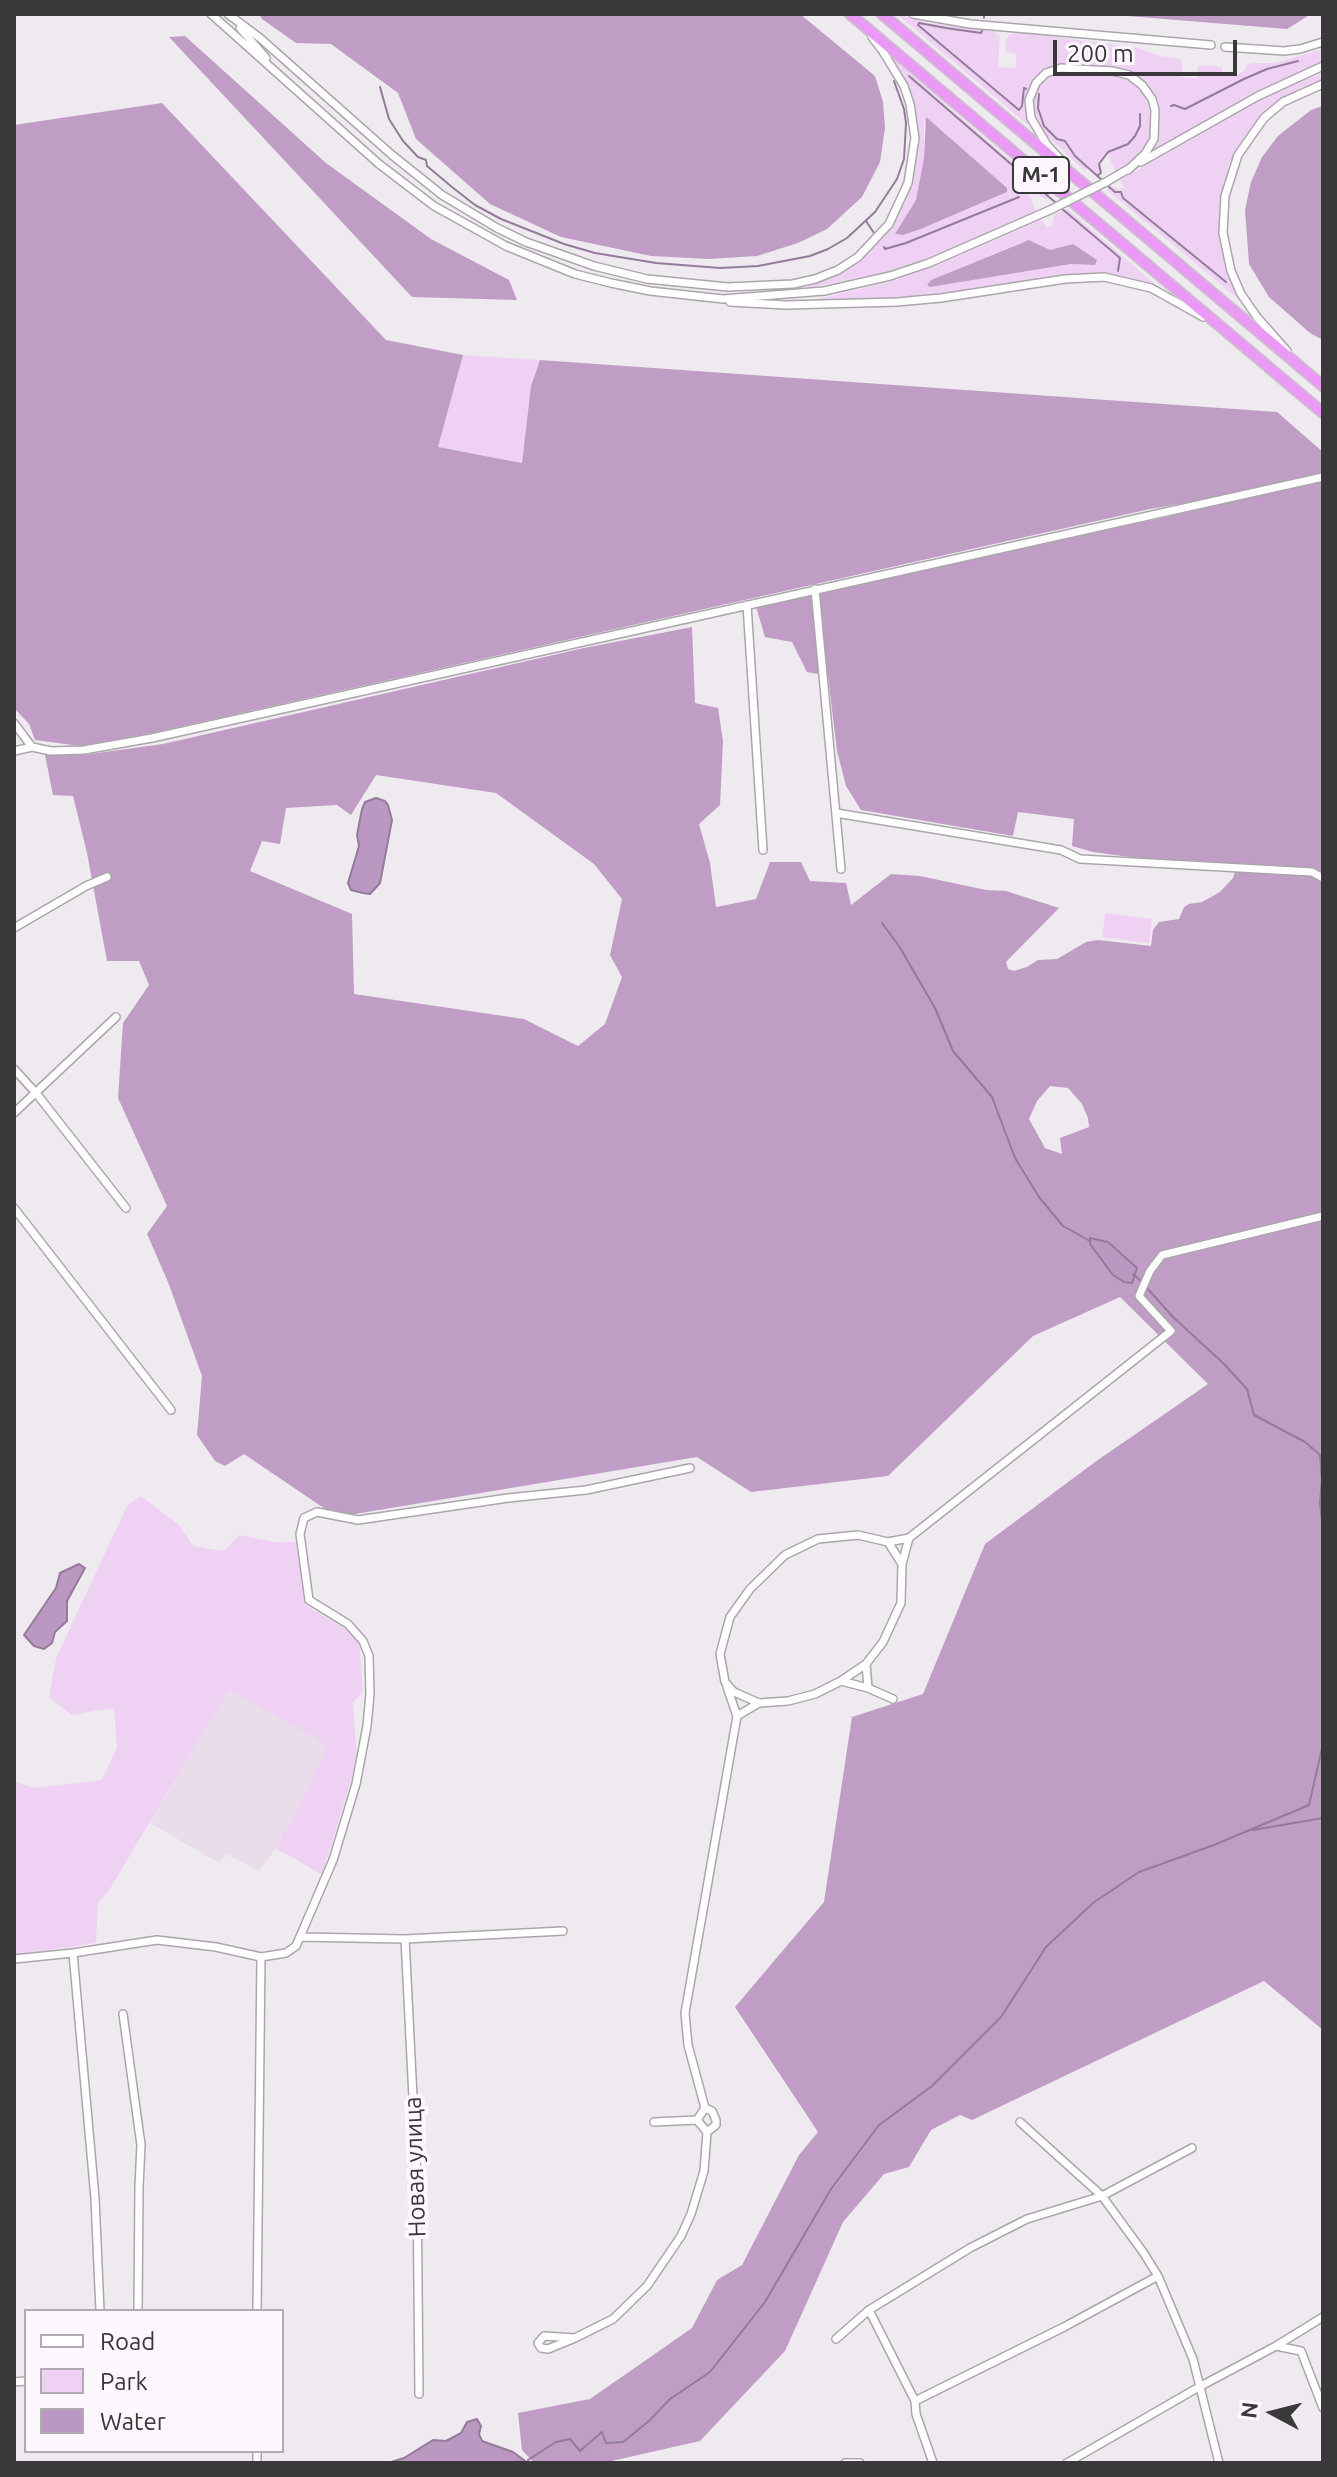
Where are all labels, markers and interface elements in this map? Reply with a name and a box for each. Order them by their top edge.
scale bar [1057,24,1241,74]
text: 200 m [1067,40,1134,67]
road number: М-1 [1013,157,1069,193]
street label: Новая улица [398,2096,432,2238]
legend [24,2309,284,2453]
text: Road [100,2328,155,2355]
text: Park [100,2368,148,2395]
north arrow [1233,2373,1313,2453]
text: N [1235,2400,1262,2420]
text: Water [100,2408,166,2435]

